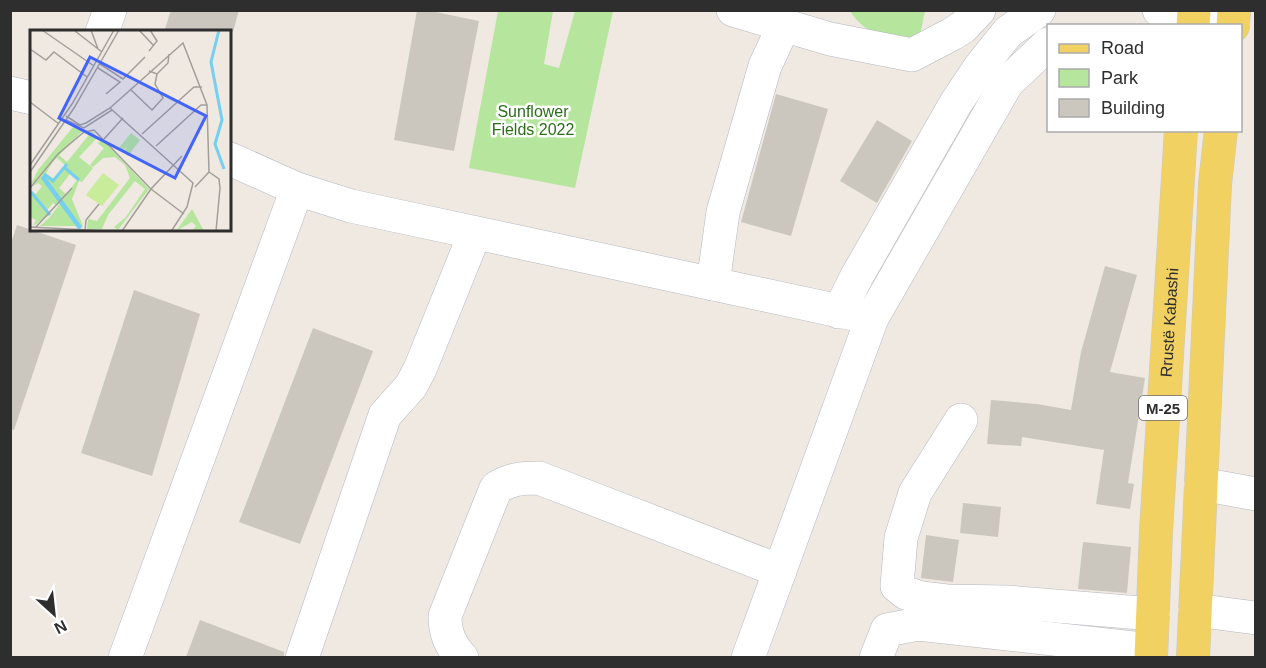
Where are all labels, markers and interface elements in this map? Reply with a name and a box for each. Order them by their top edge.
legend [1047,24,1242,132]
inset map [30,30,231,231]
text: Road [1101,38,1144,58]
text: Park [1101,68,1139,88]
text: Building [1101,98,1165,118]
park label: Sunflower Fields 2022 [492,103,574,138]
street label: Rrustë Kabashi [1157,267,1181,378]
road number: M-25 [1139,396,1187,420]
north arrow [24,584,84,644]
text: N [52,617,70,637]

